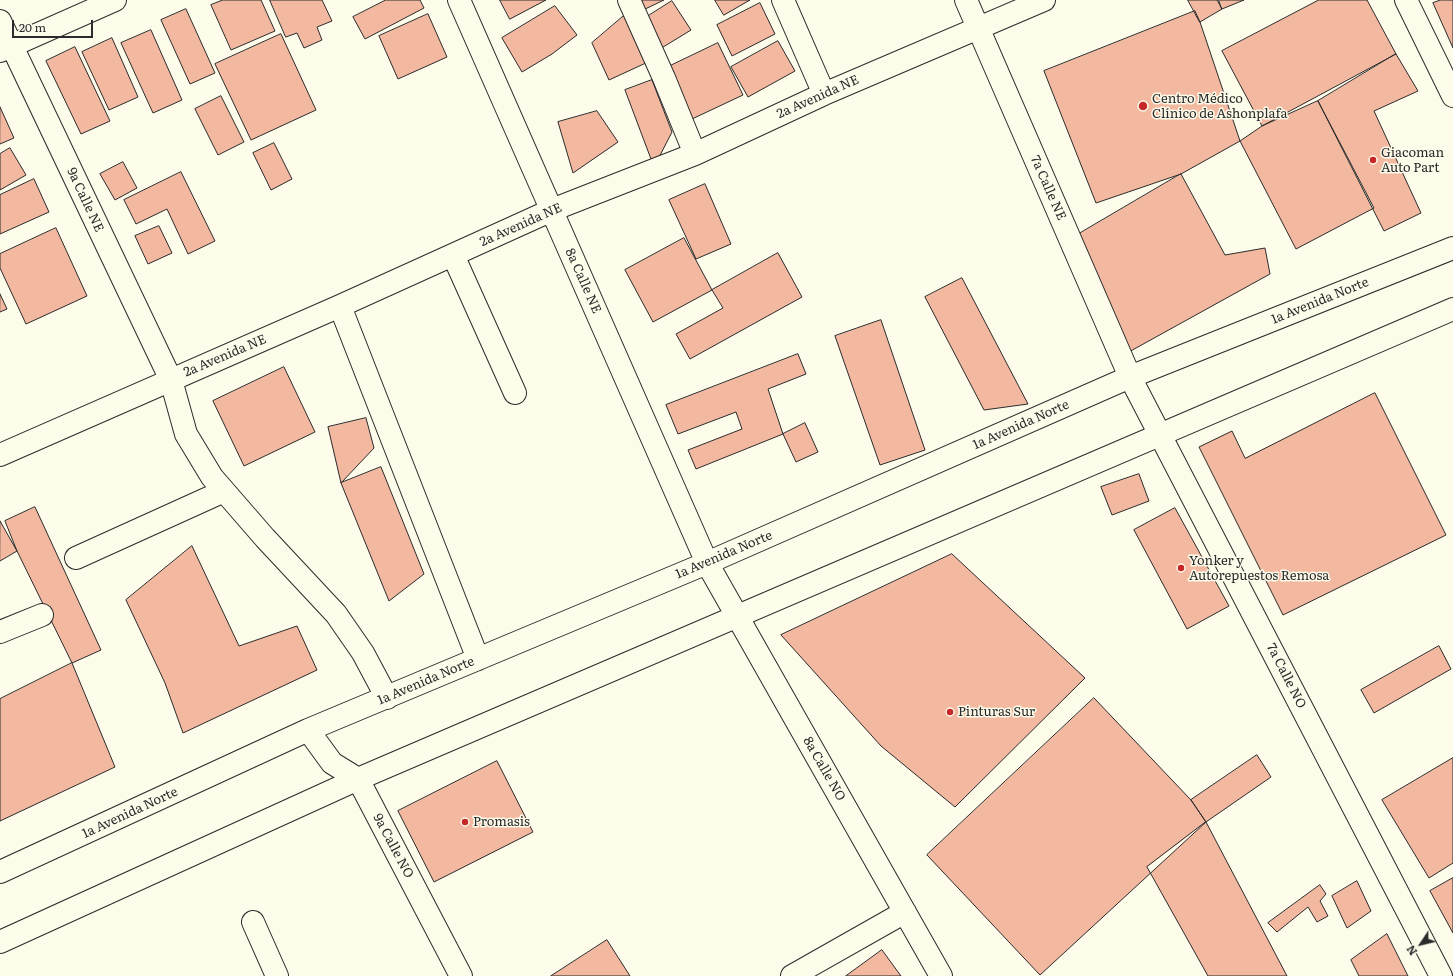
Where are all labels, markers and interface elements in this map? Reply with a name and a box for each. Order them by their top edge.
scale bar [14,12,95,38]
text: 20 m [19,18,46,36]
street label: 2a Avenida NE [775,72,861,122]
place label: Centro Médico Clínico de Ashonplafa [1152,91,1287,122]
marker: Centro Médico Clínico de Ashonplafa [1137,100,1149,112]
place label: Giacoman Auto Part [1381,145,1444,176]
street label: 7a Calle NE [1027,153,1069,223]
marker: Giacoman Auto Part [1368,155,1378,165]
street label: 9a Calle NE [63,165,107,235]
street label: 2a Avenida NE [478,200,564,250]
street label: 8a Calle NE [562,246,604,316]
street label: 1a Avenida Norte [1269,274,1371,328]
street label: 2a Avenida NE [181,332,269,380]
street label: 1a Avenida Norte [971,397,1071,453]
street label: 1a Avenida Norte [673,528,775,582]
place label: Yonker y Autorepuestos Remosa [1189,553,1329,584]
marker: Yonker y Autorepuestos Remosa [1176,563,1186,573]
street label: 7a Calle NO [1263,641,1309,711]
street label: 1a Avenida Norte [375,654,477,708]
place label: Pinturas Sur [958,704,1035,720]
marker: Pinturas Sur [945,707,955,717]
street label: 8a Calle NO [799,734,849,804]
street label: 1a Avenida Norte [80,784,180,842]
street label: 9a Calle NO [369,811,417,881]
place label: Promasis [473,814,530,830]
marker: Promasis [460,817,470,827]
north arrow [1401,924,1441,964]
text: N [1402,943,1420,959]

